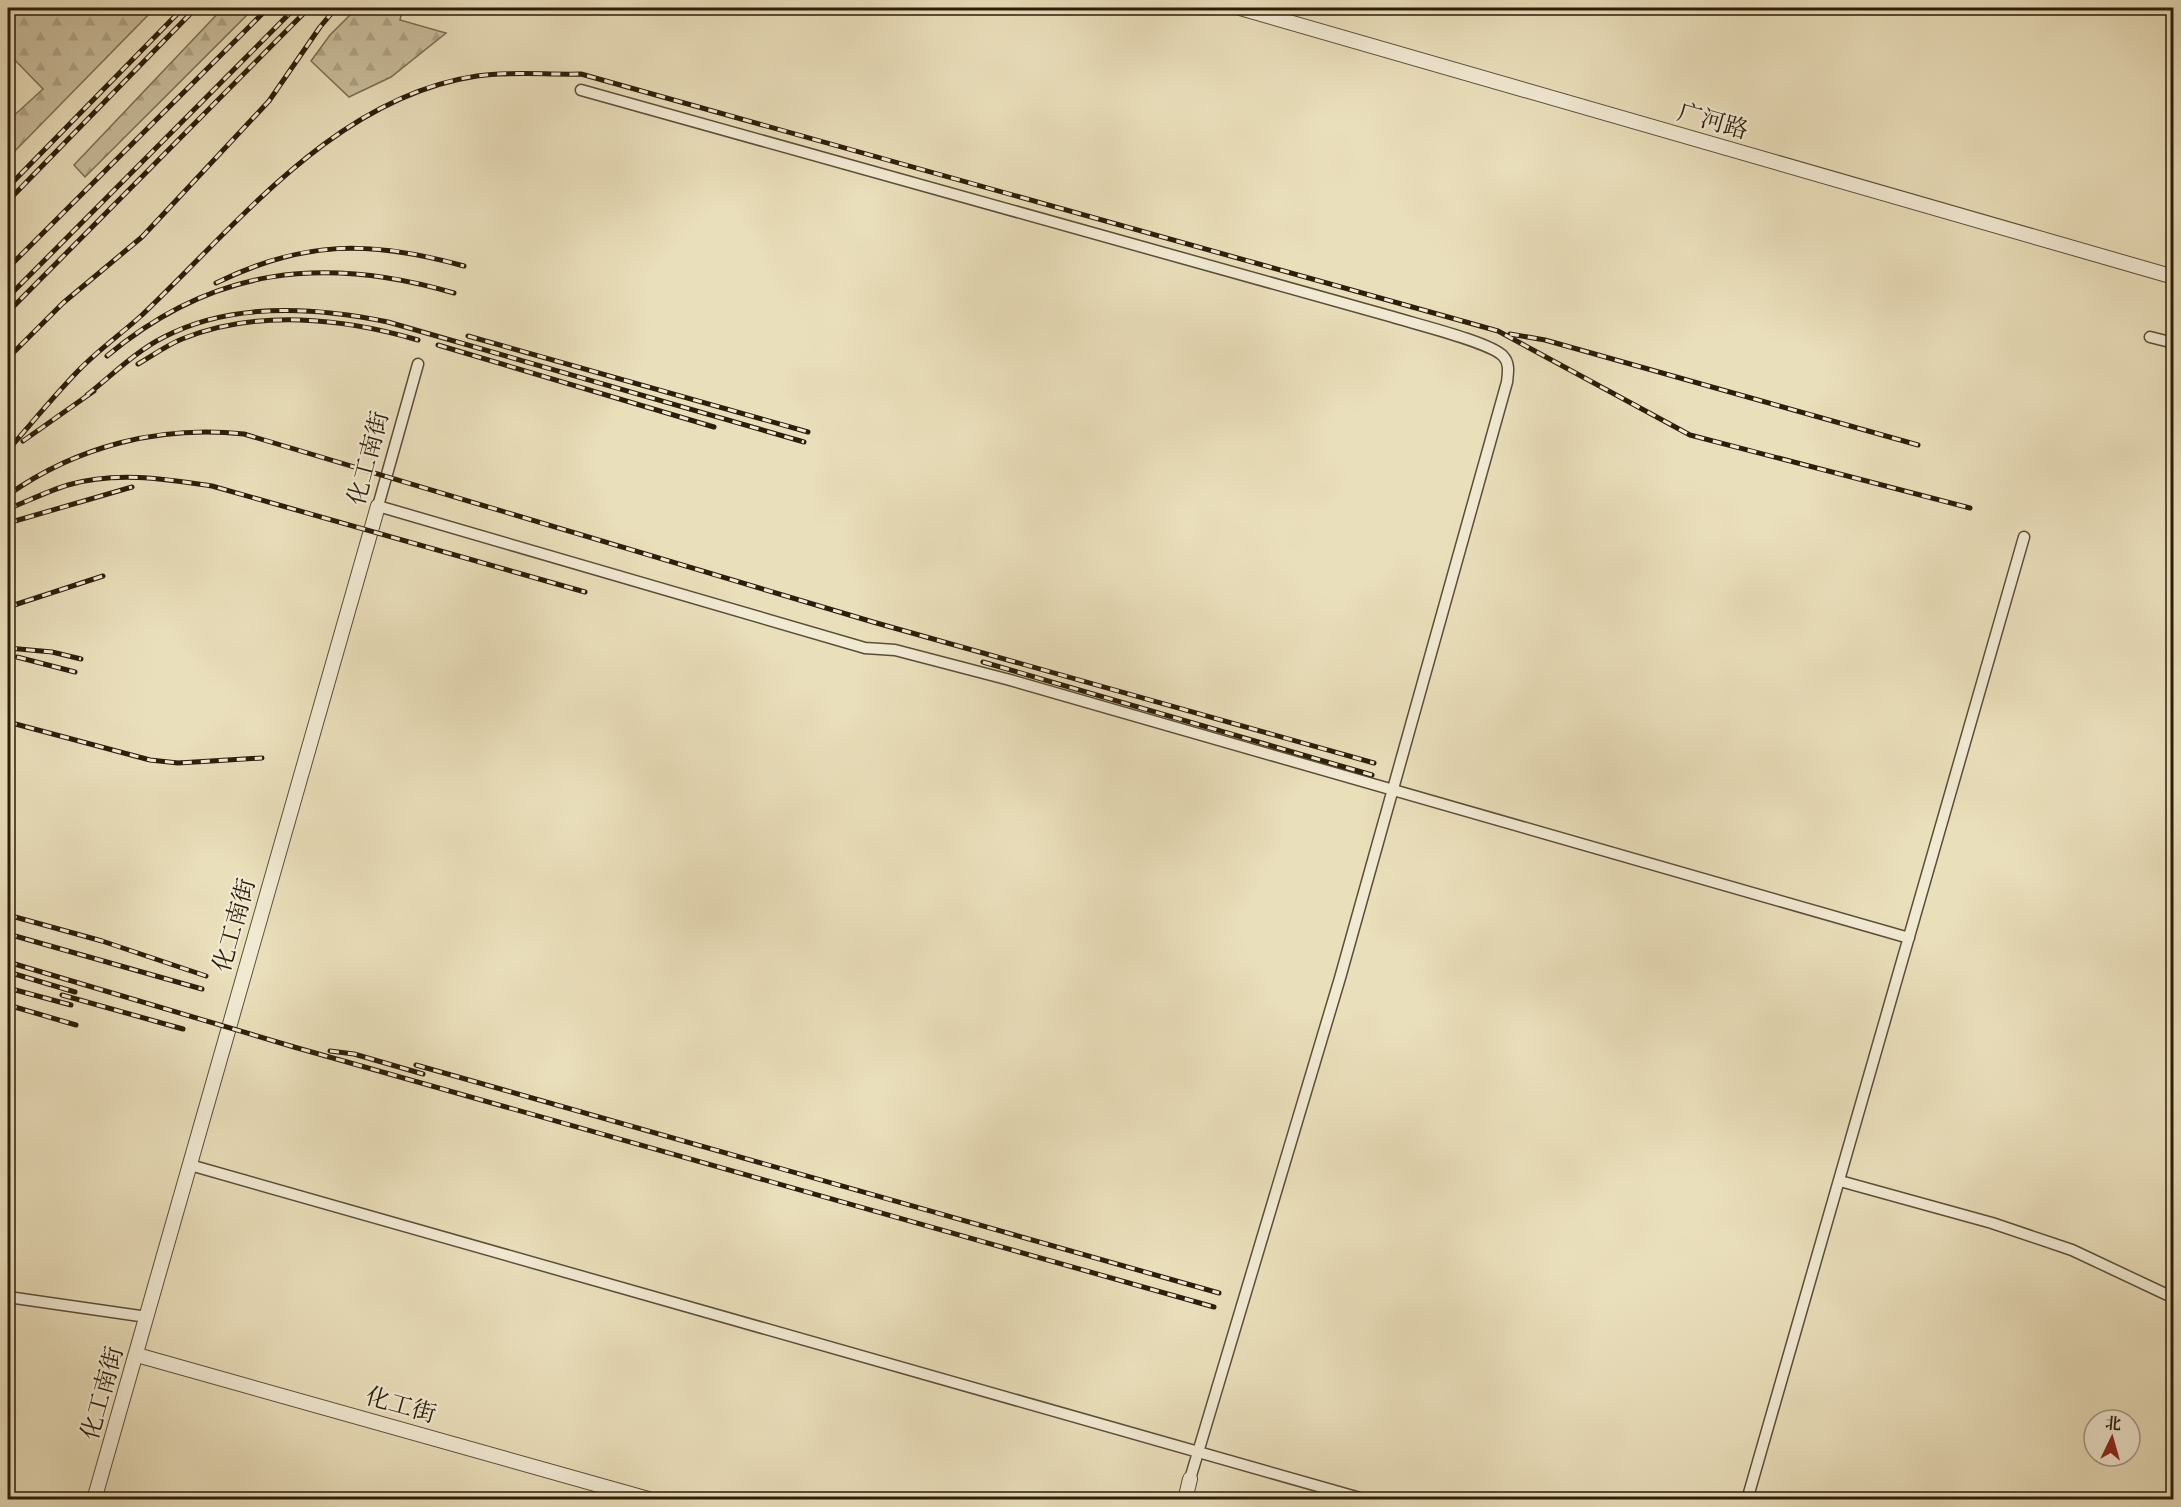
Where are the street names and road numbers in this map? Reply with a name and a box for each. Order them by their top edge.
street label: 广河路 [1674,98,1751,147]
street label: 化工南街 [342,408,397,509]
street label: 化工南街 [207,875,264,976]
street label: 化工南街 [75,1343,132,1444]
street label: 化工街 [362,1382,439,1431]

